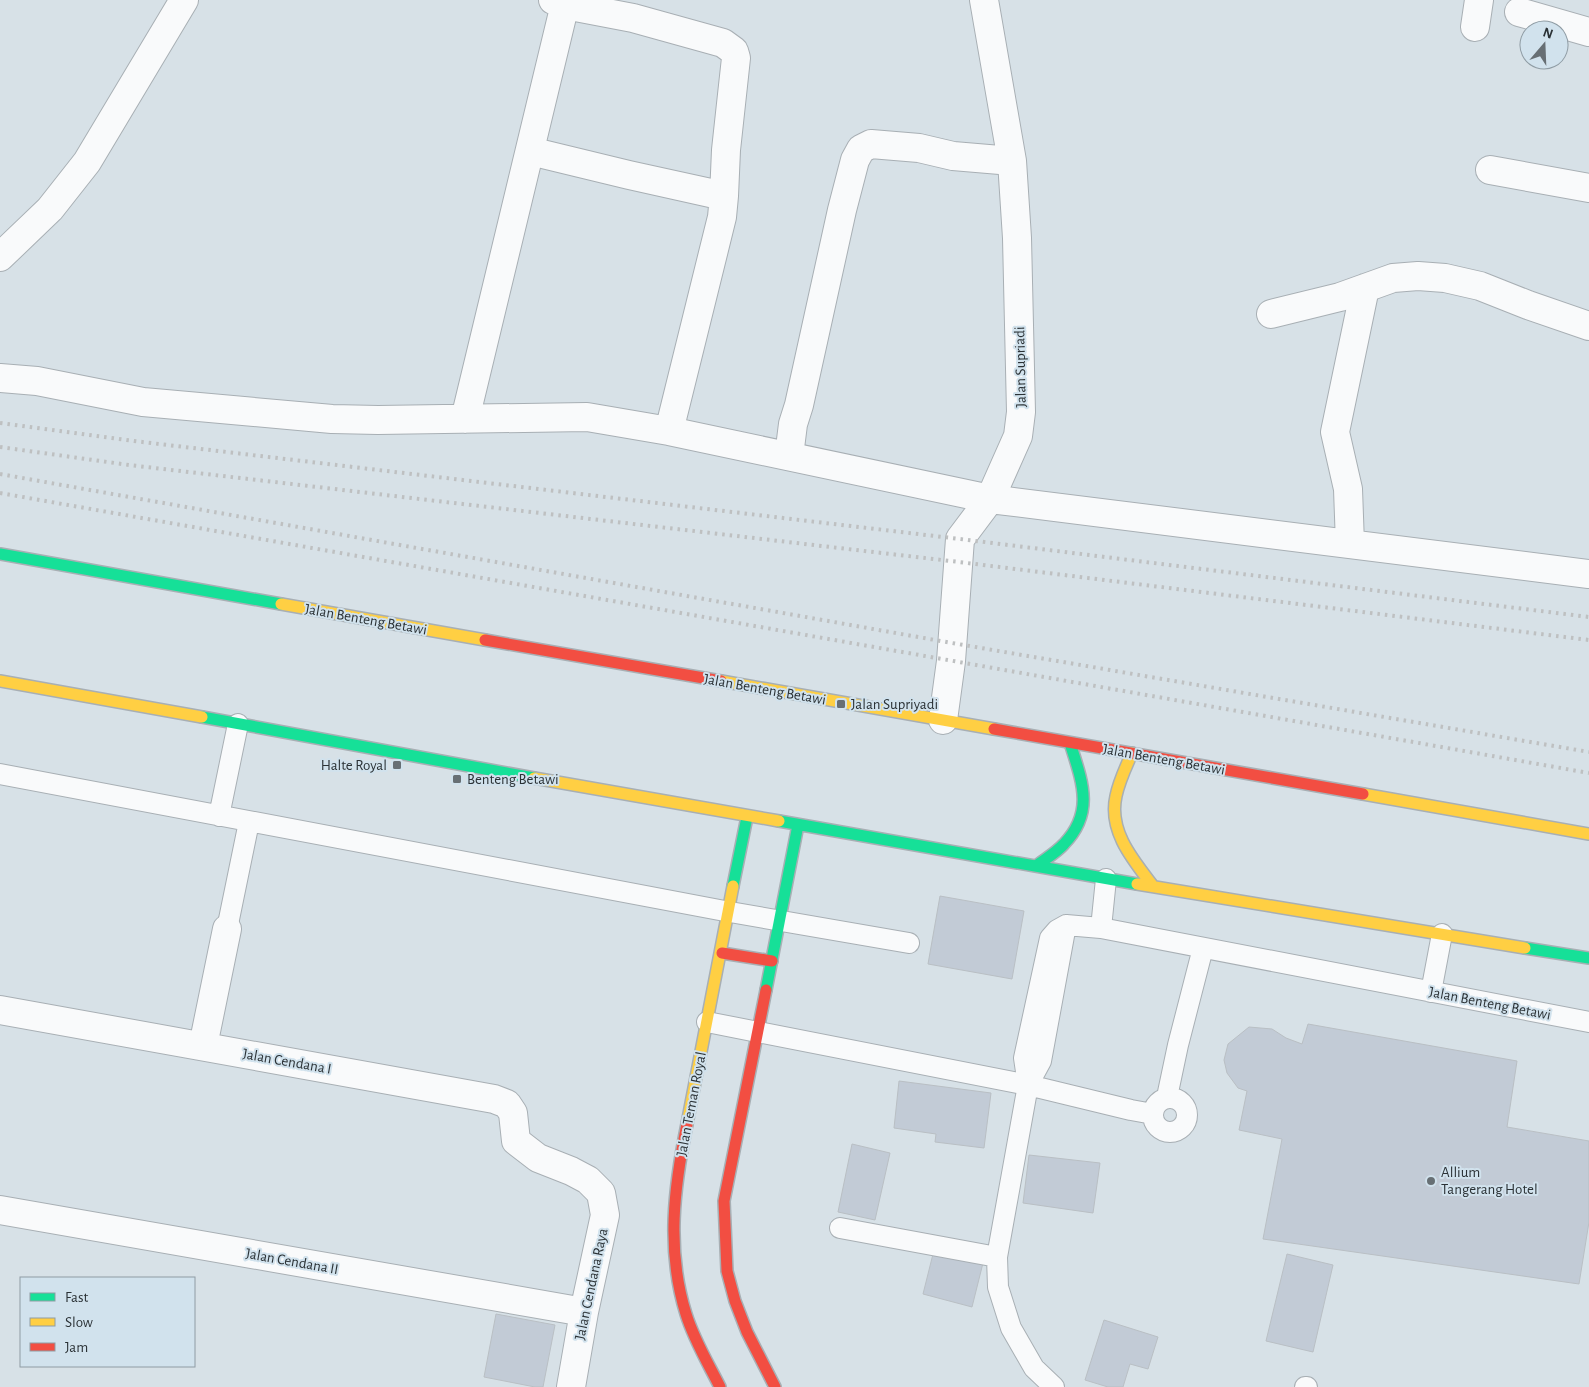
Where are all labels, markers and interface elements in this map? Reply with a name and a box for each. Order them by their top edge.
north arrow [1519,20,1569,70]
text: N [1541,25,1555,42]
street label: Jalan Supriadi [1012,326,1029,408]
street label: Jalan Benteng Betawi [304,601,428,638]
street label: Jalan Benteng Betawi [703,671,827,708]
place label: Jalan Supriyadi [851,697,938,712]
marker: Jalan Supriyadi [835,698,847,710]
street label: Jalan Benteng Betawi [1102,741,1226,778]
place label: Halte Royal [321,758,387,773]
marker: Halte Royal [391,759,403,771]
place label: Benteng Betawi [467,772,559,787]
marker: Benteng Betawi [451,773,463,785]
street label: Jalan Benteng Betawi [1428,984,1552,1023]
street label: Jalan Cendana I [241,1046,332,1077]
street label: Jalan Teman Royal [674,1051,709,1158]
place label: Allium Tangerang Hotel [1441,1165,1538,1197]
marker: Allium Tangerang Hotel [1425,1175,1437,1187]
street label: Jalan Cendana Raya [572,1227,611,1341]
street label: Jalan Cendana II [244,1246,339,1277]
legend [20,1277,195,1367]
text: Fast [65,1290,89,1305]
text: Slow [65,1315,93,1330]
text: Jam [65,1340,88,1355]

